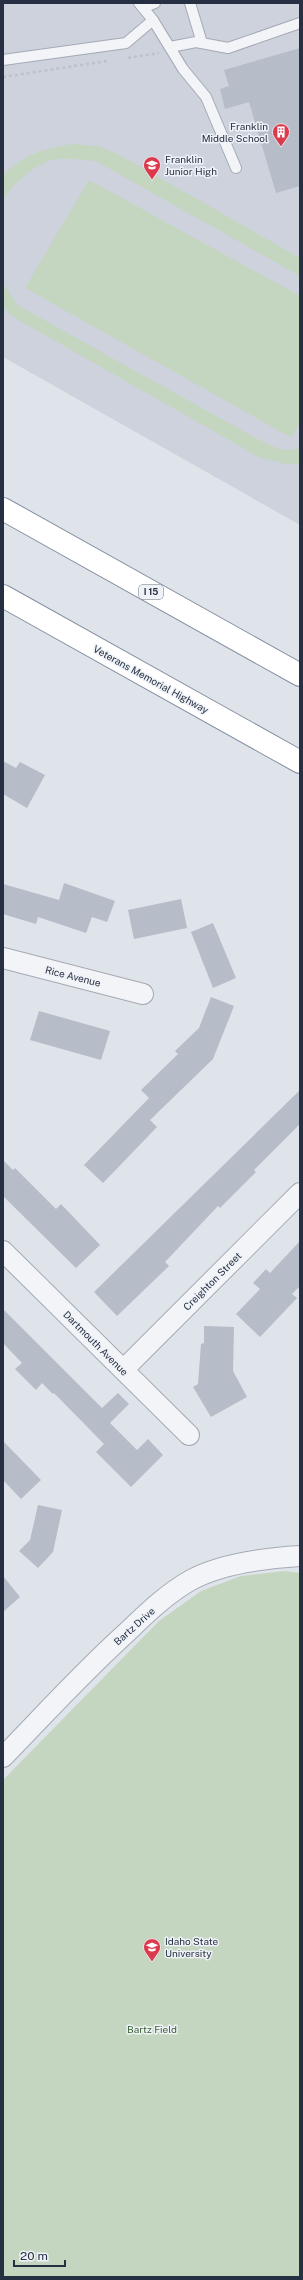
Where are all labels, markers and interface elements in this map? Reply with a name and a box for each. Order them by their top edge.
place label: Franklin Middle School [202,120,268,144]
building icon: Franklin Middle School [271,122,291,147]
place label: Franklin Junior High [165,153,217,177]
school or university icon: Franklin Junior High [142,155,162,180]
road number: I 15 [139,585,163,599]
street label: Veterans Memorial Highway [91,642,211,716]
street label: Rice Avenue [44,963,102,989]
street label: Creighton Street [180,1249,244,1313]
street label: Dartmouth Avenue [61,1308,131,1378]
street label: Bartz Drive [111,1604,157,1648]
place label: Idaho State University [165,1935,218,1959]
school or university icon: Idaho State University [142,1937,162,1962]
park label: Bartz Field [127,2023,177,2035]
scale bar [14,2242,65,2268]
text: 20 m [20,2249,48,2263]

